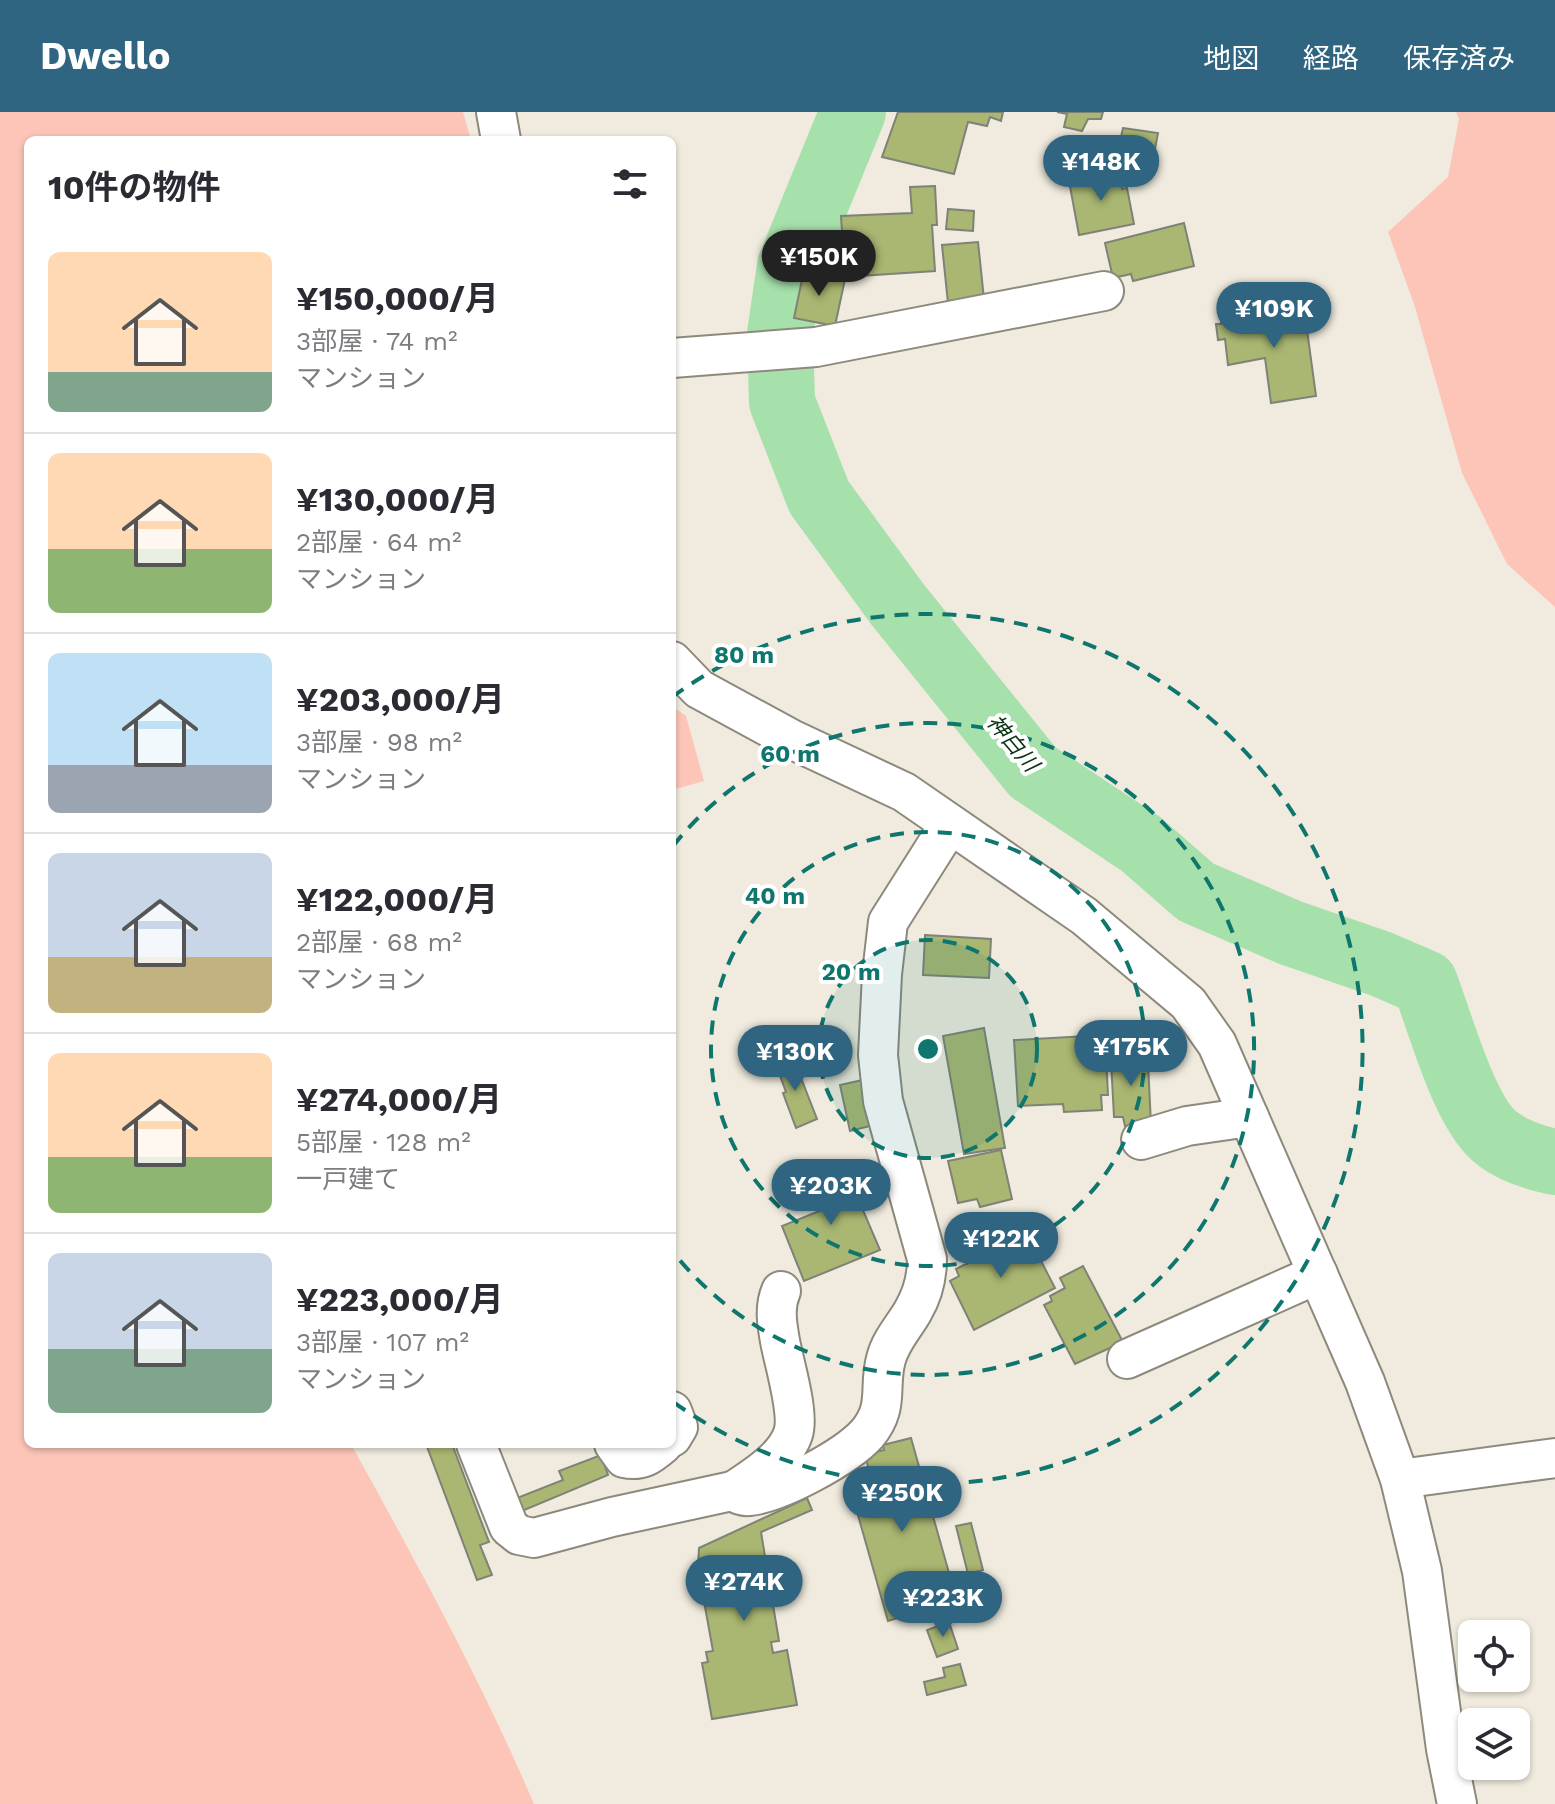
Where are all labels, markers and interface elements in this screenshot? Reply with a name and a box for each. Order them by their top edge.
text: Dwello [40,34,170,78]
text: 地図 [1203,42,1259,75]
text: 経路 [1303,42,1359,75]
text: 保存済み [1403,42,1515,75]
pin: ¥148K [1045,135,1157,203]
text: ¥148K [1061,146,1141,176]
icon: filters [608,162,652,206]
text: 10件の物件 [48,167,221,207]
pin: ¥150K [763,230,875,298]
text: ¥150K [780,241,858,271]
text: ¥150,000/月 [296,278,499,318]
pin: ¥109K [1218,282,1330,350]
icon: home [112,284,208,380]
text: ¥109K [1234,293,1314,323]
text: 3部屋 · 74 m² [296,326,458,356]
text: マンション [296,363,426,393]
text: ¥130,000/月 [296,479,499,519]
icon: home [112,485,208,581]
text: 2部屋 · 64 m² [296,527,462,557]
text: マンション [296,564,426,594]
text: 80 m [714,641,774,669]
text: ¥203,000/月 [296,679,505,719]
icon: home [112,685,208,781]
water label: 神白川 [982,710,1045,778]
text: 3部屋 · 98 m² [296,727,462,757]
text: 60 m [760,740,820,768]
text: マンション [296,764,426,794]
text: ¥122,000/月 [296,879,498,919]
text: 40 m [745,882,805,910]
icon: home [112,885,208,981]
text: 2部屋 · 68 m² [296,927,462,957]
text: 20 m [821,958,881,986]
text: マンション [296,964,426,994]
pin: ¥175K [1075,1020,1187,1088]
pin: ¥130K [739,1025,851,1093]
text: ¥175K [1092,1031,1170,1061]
centre of rings [914,1035,942,1063]
text: ¥130K [756,1036,834,1066]
text: ¥274,000/月 [296,1079,502,1119]
icon: home [112,1085,208,1181]
text: 5部屋 · 128 m² [296,1127,471,1157]
pin: ¥203K [775,1159,887,1227]
text: 一戸建て [296,1164,400,1194]
text: ¥203K [790,1170,872,1200]
pin: ¥122K [945,1212,1057,1280]
text: ¥122K [962,1223,1040,1253]
text: ¥223,000/月 [296,1279,504,1319]
icon: home [112,1285,208,1381]
text: 3部屋 · 107 m² [296,1327,469,1357]
text: マンション [296,1364,426,1394]
pin: ¥250K [846,1466,958,1534]
text: ¥250K [861,1477,943,1507]
pin: ¥274K [688,1555,800,1623]
text: ¥274K [704,1566,784,1596]
pin: ¥223K [887,1571,999,1639]
text: ¥223K [902,1582,984,1612]
map controls [1458,1620,1530,1780]
button: locate [1458,1620,1530,1692]
button: layers [1458,1708,1530,1780]

